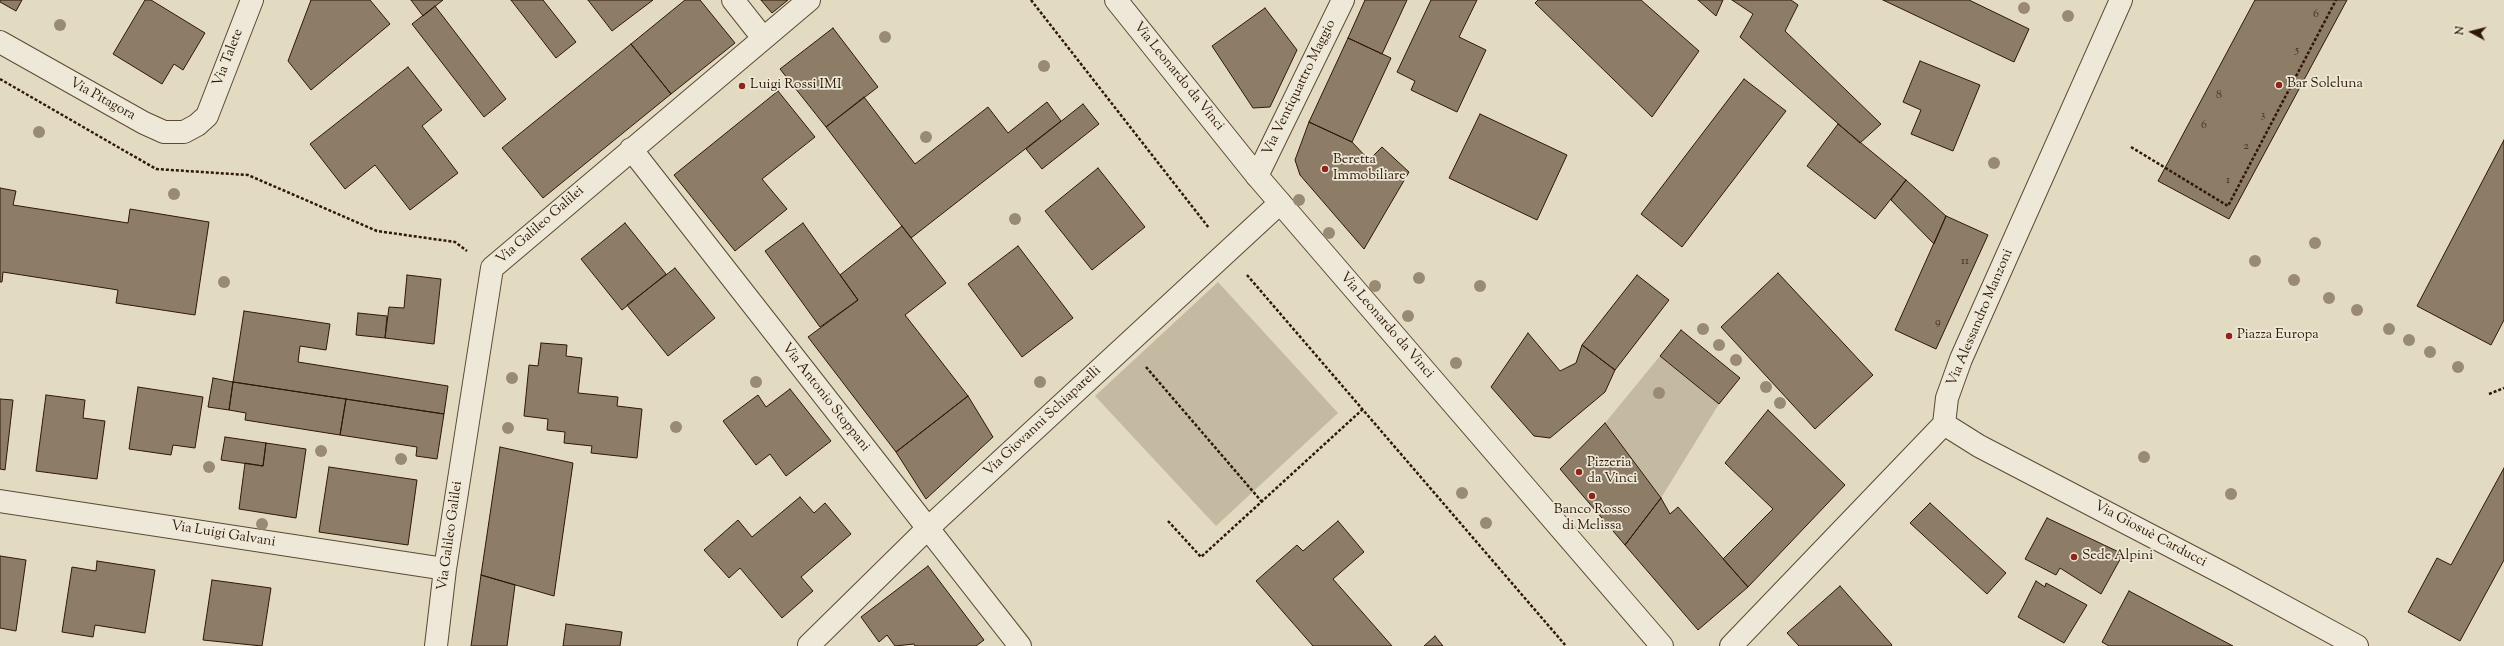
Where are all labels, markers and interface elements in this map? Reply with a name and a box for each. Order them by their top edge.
house number: 6 [2313,8,2319,22]
north arrow [2452,12,2492,52]
street label: Via Ventiquattro Maggio [1260,17,1340,159]
street label: Via Leonardo da Vinci [1129,19,1227,135]
text: N [2452,25,2469,36]
street label: Via Talete [210,27,248,89]
house number: 5 [2295,44,2299,58]
street label: Via Pitagora [66,75,138,125]
place label: Bar Soleluna [2287,77,2363,93]
place label: Luigi Rossi IMI [750,78,842,94]
marker: Bar Soleluna [2274,80,2284,90]
marker: Luigi Rossi IMI [737,81,747,91]
house number: 8 [2216,89,2222,103]
house number: 3 [2261,109,2265,123]
house number: 6 [2201,119,2207,133]
house number: 2 [2243,140,2249,154]
place label: Beretta Immobiliare [1333,153,1406,186]
marker: Beretta Immobiliare [1320,164,1330,174]
house number: 1 [2226,174,2230,188]
street label: Via Galileo Galilei [494,183,588,269]
street label: Via Alessandro Manzoni [1944,247,2018,389]
house number: 11 [1961,255,1969,269]
street label: Via Leonardo da Vinci [1335,270,1437,382]
house number: 9 [1935,316,1941,330]
place label: Piazza Europa [2237,328,2319,344]
marker: Piazza Europa [2224,331,2234,341]
street label: Via Antonio Stoppani [777,340,873,456]
street label: Via Giovanni Schiaparelli [981,363,1105,481]
place label: Pizzeria da Vinci [1587,456,1637,488]
marker: Pizzeria da Vinci [1574,467,1584,477]
street label: Via Galileo Galilei [435,480,467,592]
marker: Banco Rosso di Melissa [1587,491,1597,501]
street label: Via Giosuè Carducci [2091,498,2209,572]
place label: Banco Rosso di Melissa [1554,503,1630,536]
street label: Via Luigi Galvani [169,518,277,552]
place label: Sede Alpini [2082,549,2153,565]
marker: Sede Alpini [2069,552,2079,562]

